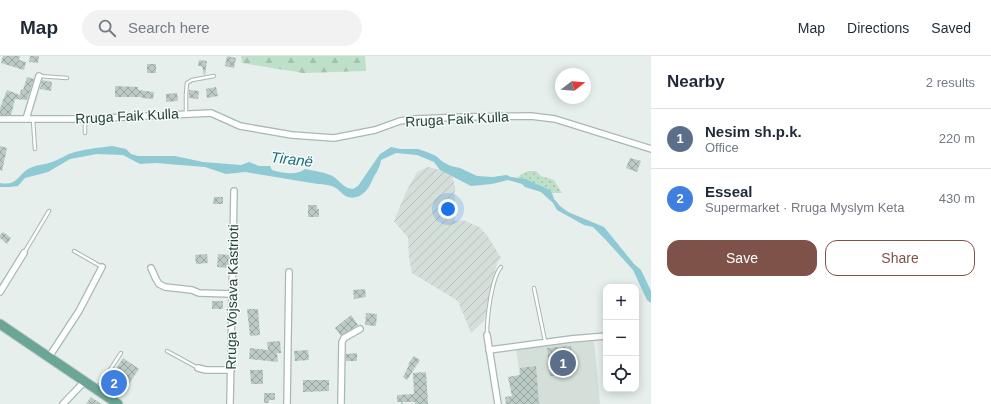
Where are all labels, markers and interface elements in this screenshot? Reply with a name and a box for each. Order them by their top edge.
search box [82,10,362,46]
text: Map [20,17,58,38]
icon: search [96,17,118,39]
text: Search here [128,19,210,36]
text: Map [798,20,825,36]
text: Directions [847,20,909,36]
text: Saved [931,20,971,36]
north arrow [555,68,591,104]
text: Nearby [667,72,725,91]
text: 2 results [926,75,975,90]
street label: Rruga Faik Kulla [75,105,179,127]
street label: Rruga Faik Kulla [405,108,509,130]
text: Nesim sh.p.k. [705,123,802,140]
text: 1 [676,131,684,146]
text: 220 m [939,131,975,146]
text: Office [705,140,739,155]
water label: Tiranë [270,148,314,170]
text: Esseal [705,183,753,200]
text: 2 [676,191,684,206]
text: 430 m [939,191,975,206]
your location [438,199,458,219]
text: Supermarket · Rruga Myslym Keta [705,200,904,215]
street label: Rruga Vojsava Kastrioti [223,224,241,370]
button: Save [667,240,817,276]
button: Share [825,240,975,276]
map controls [603,284,639,392]
button: + [603,284,639,320]
button: − [603,320,639,356]
pin: 1 [550,348,576,378]
button: locate [603,356,639,392]
pin: 2 [101,368,127,398]

